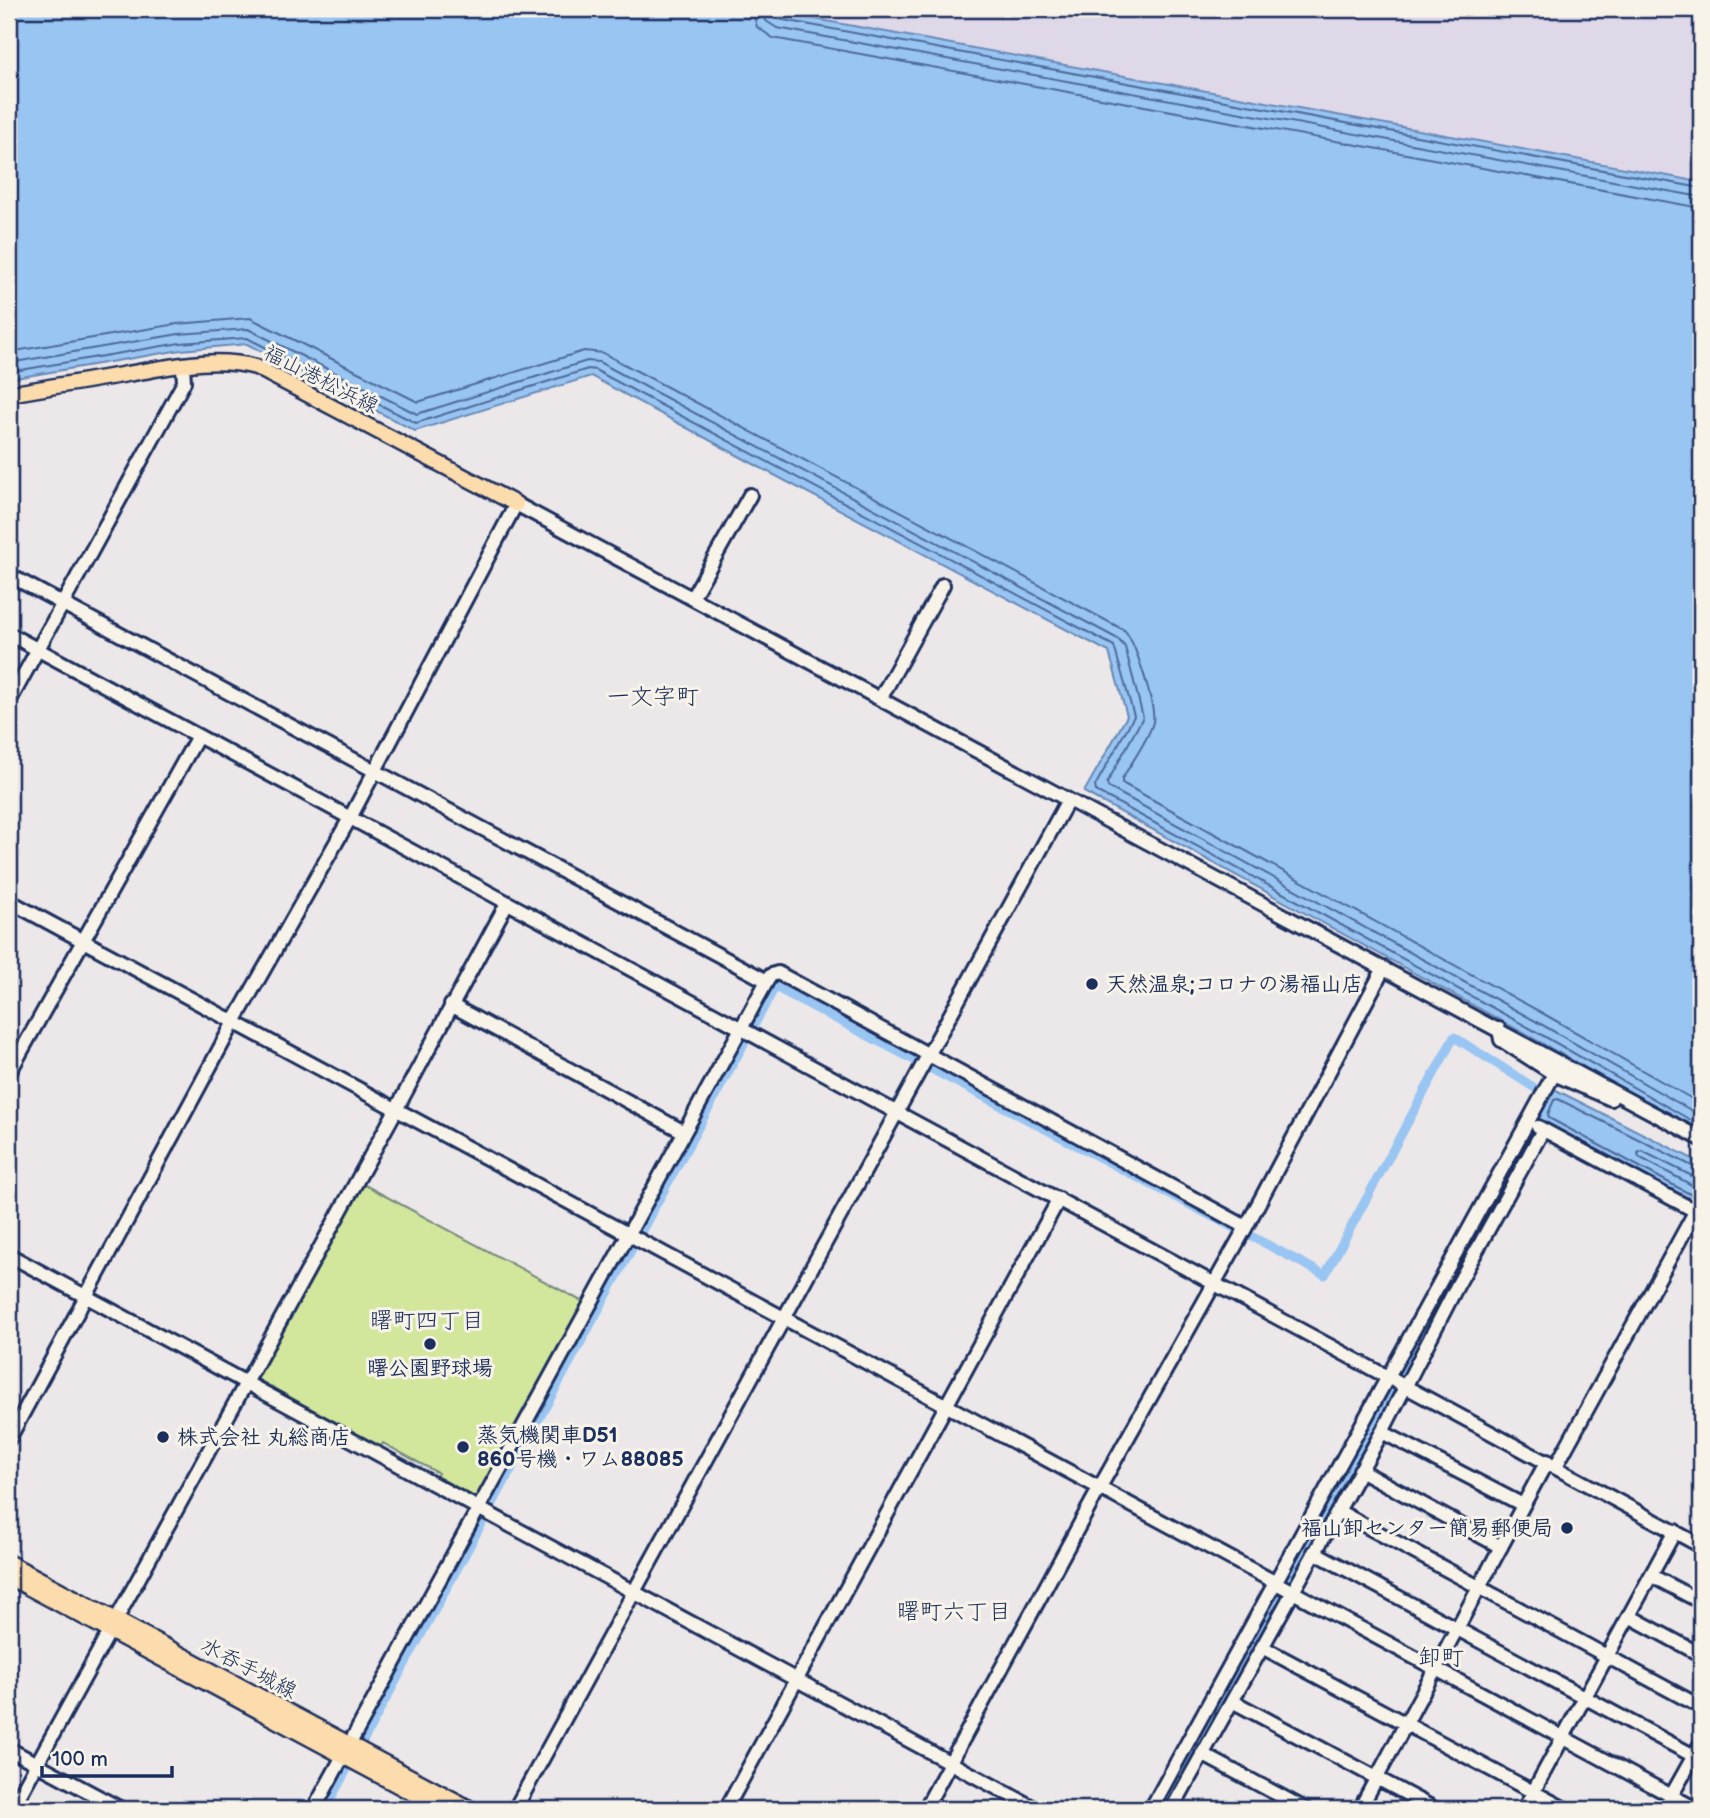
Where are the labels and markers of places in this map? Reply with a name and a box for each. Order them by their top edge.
place label: 天然温泉;コロナの湯福山店 [1106,972,1363,997]
marker: 天然温泉;コロナの湯福山店 [1084,976,1100,992]
marker: 曙公園野球場 [422,1336,438,1352]
place label: 曙公園野球場 [367,1356,493,1381]
place label: 蒸気機関車D51 860号機・ワム88085 [477,1423,684,1472]
place label: 株式会社 丸総商店 [177,1425,351,1450]
marker: 株式会社 丸総商店 [155,1429,171,1445]
marker: 蒸気機関車D51 860号機・ワム88085 [455,1439,471,1455]
place label: 福山卸センター簡易郵便局 [1301,1516,1553,1541]
marker: 福山卸センター簡易郵便局 [1559,1520,1575,1536]

